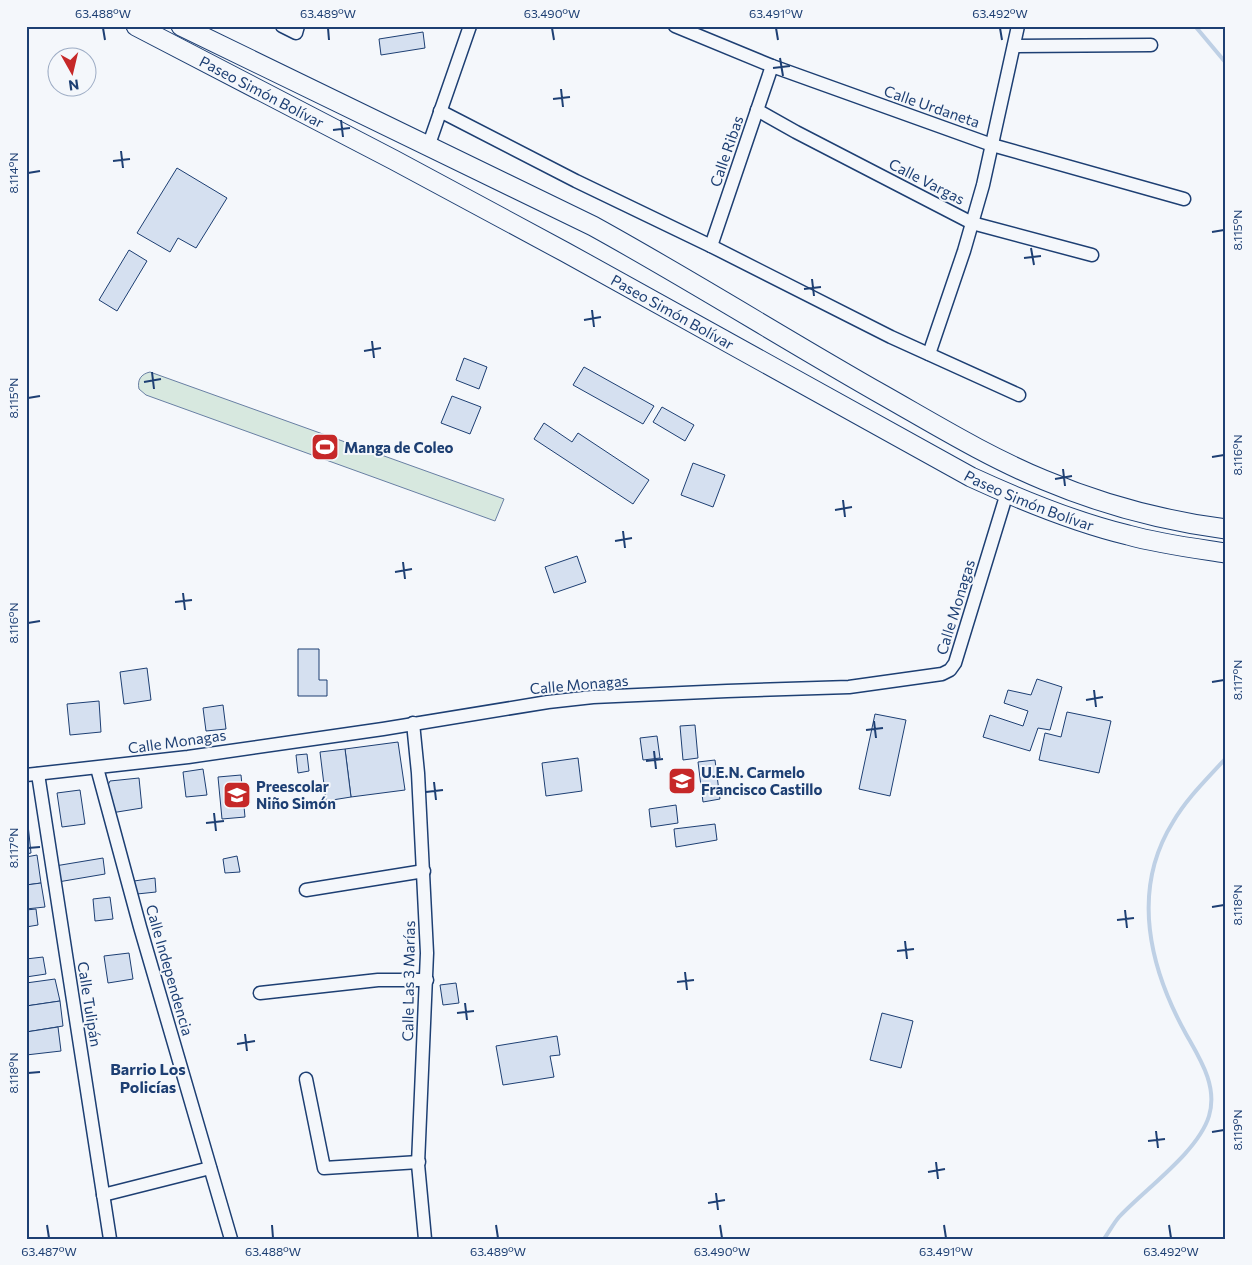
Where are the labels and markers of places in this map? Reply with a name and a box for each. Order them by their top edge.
sports icon: Manga de Coleo [310,432,340,462]
place label: Manga de Coleo [344,438,454,456]
place label: U.E.N. Carmelo Francisco Castillo [701,763,822,798]
school or university icon: U.E.N. Carmelo Francisco Castillo [667,766,697,796]
place label: Preescolar Niño Simón [256,777,336,812]
school or university icon: Preescolar Niño Simón [222,780,252,810]

